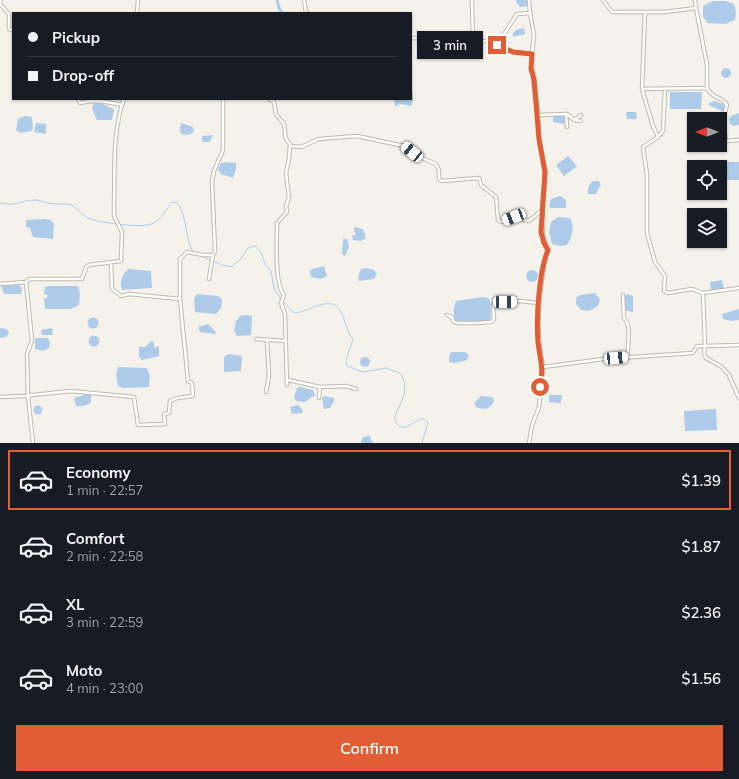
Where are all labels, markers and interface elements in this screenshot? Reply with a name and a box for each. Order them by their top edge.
text: Pickup [52,28,100,47]
callout: 3 min [417,31,483,59]
route end [488,36,506,54]
text: 3 min [433,37,467,53]
text: Drop-off [52,66,114,85]
north arrow [687,112,727,152]
map controls [687,112,727,248]
car [399,140,425,164]
button: locate [687,160,727,200]
car [501,207,527,227]
button: layers [687,208,727,248]
car [493,296,517,308]
car [604,351,628,365]
route start [531,378,549,396]
icon: car [18,462,54,498]
text: Economy [66,463,131,482]
text: $1.39 [681,471,721,490]
text: 1 min · 22:57 [66,482,143,498]
icon: car [18,528,54,564]
text: Comfort [66,529,124,548]
text: $1.87 [681,537,721,556]
text: 2 min · 22:58 [66,548,143,564]
icon: car [18,594,54,630]
text: XL [66,595,84,614]
text: $2.36 [681,603,721,622]
text: 3 min · 22:59 [66,614,143,630]
icon: car [18,660,54,696]
text: Moto [66,661,102,680]
text: $1.56 [681,669,721,688]
text: 4 min · 23:00 [66,680,143,696]
button: Confirm [16,725,723,771]

